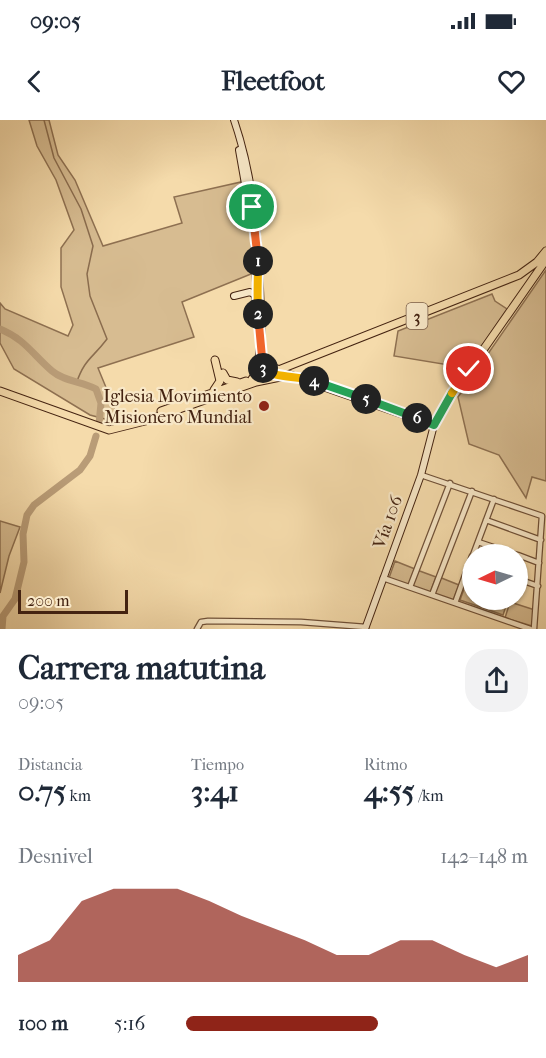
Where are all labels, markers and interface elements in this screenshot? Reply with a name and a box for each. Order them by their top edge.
text: 09:05 [30,8,81,34]
icon: back [18,65,51,98]
text: Fleetfoot [221,65,325,97]
icon: heart [495,65,528,98]
pin [226,181,277,232]
icon: arrive [235,190,268,223]
pin: 1 [243,246,273,276]
text: 1 [255,251,261,270]
pin: 2 [243,299,273,329]
road number: 3 [406,303,428,329]
text: 2 [254,304,262,323]
pin [443,343,494,394]
icon: check [452,352,485,385]
pin: 3 [248,353,278,383]
text: 3 [260,358,266,377]
pin: 4 [299,366,329,396]
text: 4 [309,371,319,390]
pin: 5 [351,384,381,414]
place label: Iglesia Movimiento Misionero Mundial [103,386,252,428]
text: 5 [363,389,369,408]
marker: Iglesia Movimiento Misionero Mundial [257,399,271,413]
pin: 6 [402,403,432,433]
text: 6 [413,408,421,427]
street label: Vía 106 [368,492,407,552]
north arrow [462,544,528,610]
map controls [462,544,528,610]
scale bar [18,587,128,615]
text: 200 m [27,591,70,610]
text: Carrera matutina [18,649,265,688]
button: share [465,649,528,712]
text: 09:05 [18,691,64,714]
text: Distancia [18,755,82,774]
text: Tiempo [191,755,244,774]
text: Ritmo [364,755,407,774]
text: 0.75 [18,774,66,809]
text: 3:41 [191,774,239,809]
text: 4:55 [364,774,415,809]
text: km [66,786,91,805]
text: /km [415,786,444,805]
text: Desnivel [18,845,93,868]
text: 142–148 m [440,845,528,868]
text: 100 m [18,1012,68,1035]
text: 5:16 [114,1012,145,1035]

